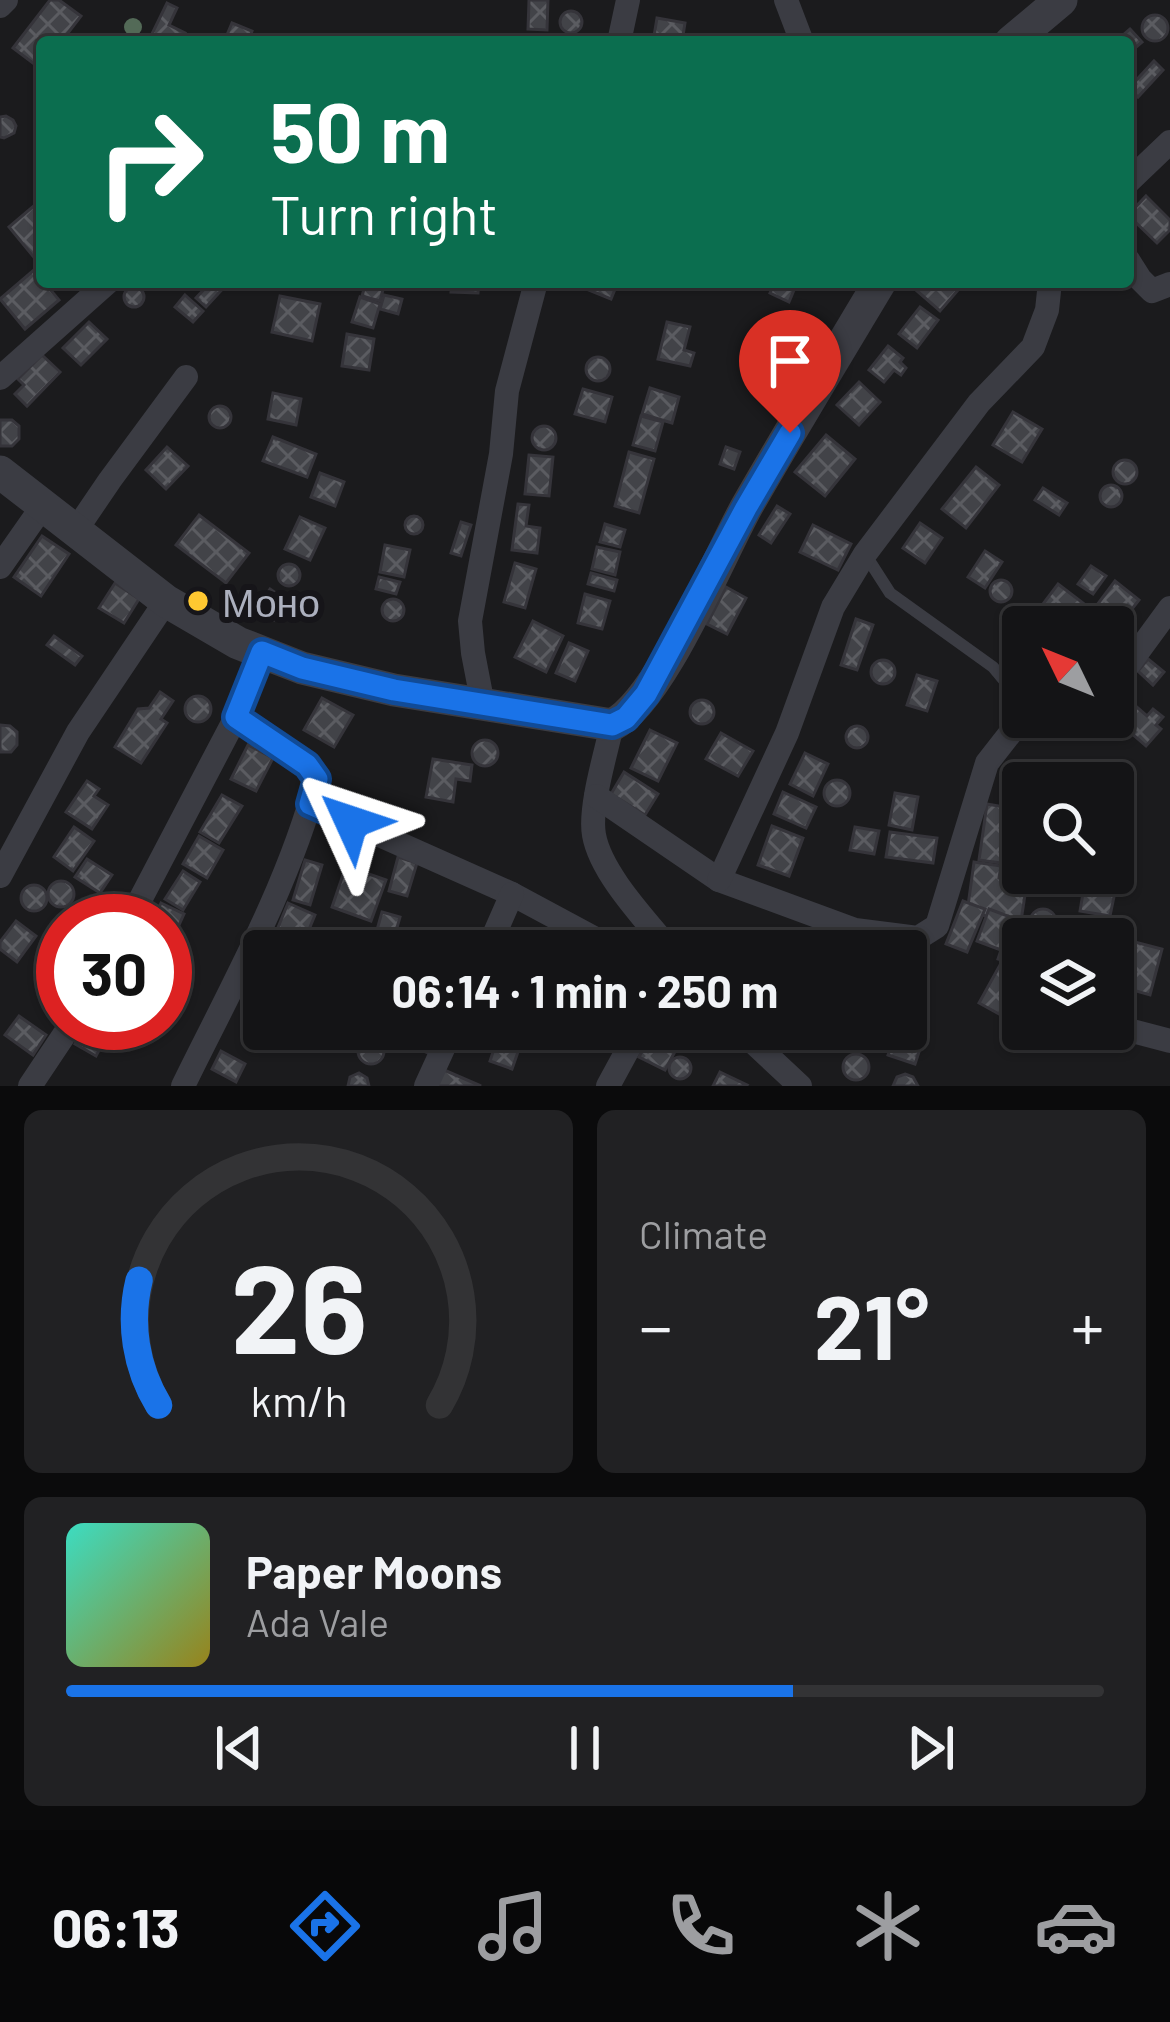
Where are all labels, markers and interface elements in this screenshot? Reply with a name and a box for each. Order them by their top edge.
text: 50 m [270,79,450,180]
icon: right [72,84,228,240]
text: Turn right [270,181,498,246]
pin [739,310,841,433]
icon: arrive [757,328,823,394]
place label: Моно [222,578,320,625]
marker: Моно [185,588,211,614]
north arrow [1002,606,1134,738]
map controls [1002,606,1134,1050]
position arrow [288,759,414,885]
button: search [1002,762,1134,894]
speed limit sign: 30 [36,894,192,1050]
button: layers [1002,918,1134,1050]
text: 06:14 · 1 min · 250 m [392,963,778,1017]
text: Climate [639,1210,768,1257]
text: 26 [230,1229,367,1379]
text: 21° [814,1270,929,1378]
text: − [639,1285,672,1364]
text: + [1071,1285,1104,1364]
text: km/h [250,1373,347,1425]
text: Paper Moons [246,1544,502,1598]
text: Ada Vale [246,1598,389,1645]
icon: previous [206,1715,272,1781]
icon: pause [552,1715,618,1781]
icon: next [898,1715,964,1781]
icon: directions [283,1884,367,1968]
icon: music [471,1884,555,1968]
icon: phone [659,1884,743,1968]
icon: climate [846,1884,930,1968]
icon: car [1034,1884,1118,1968]
text: 06:13 [52,1894,180,1959]

